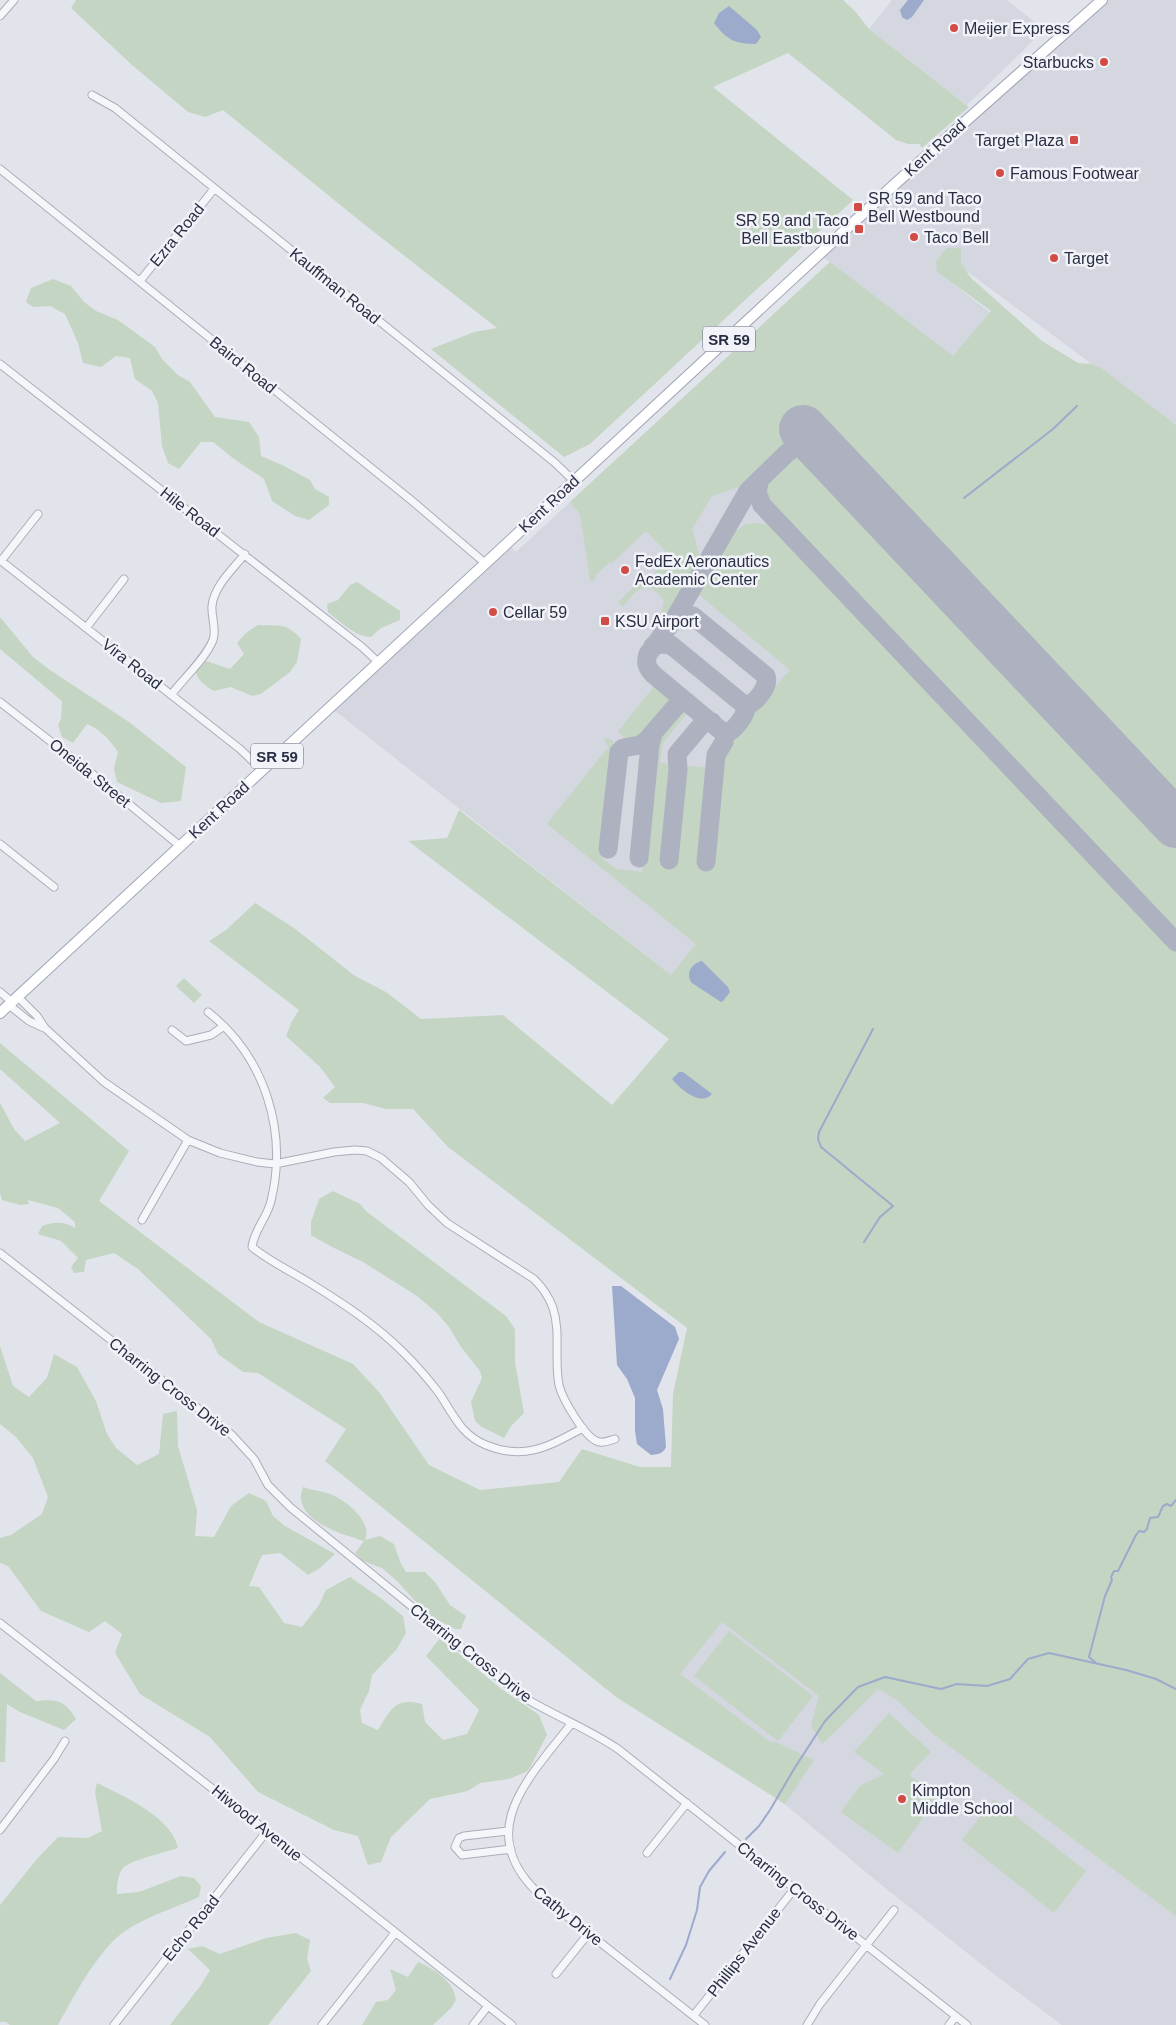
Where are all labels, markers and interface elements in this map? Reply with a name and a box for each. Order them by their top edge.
place label: Meijer Express [964,20,1070,37]
marker: Meijer Express [948,22,960,34]
place label: Starbucks [1023,54,1094,71]
marker: Starbucks [1098,56,1110,68]
street label: Kent Road [901,116,969,180]
place label: Target Plaza [975,132,1064,149]
marker: Target Plaza [1068,134,1080,146]
place label: Famous Footwear [1010,165,1140,182]
marker: Famous Footwear [994,167,1006,179]
place label: SR 59 and Taco Bell Westbound [868,190,982,225]
street label: Ezra Road [147,200,207,270]
marker: SR 59 and Taco Bell Westbound [852,201,864,213]
place label: SR 59 and Taco Bell Eastbound [735,212,849,247]
marker: SR 59 and Taco Bell Eastbound [853,223,865,235]
place label: Taco Bell [924,229,989,246]
marker: Taco Bell [908,231,920,243]
street label: Kauffman Road [287,245,383,327]
place label: Target [1064,250,1109,267]
marker: Target [1048,252,1060,264]
road number: SR 59 [703,326,755,352]
street label: Baird Road [207,333,279,397]
street label: Kent Road [516,472,582,536]
street label: Hile Road [157,484,223,540]
place label: FedEx Aeronautics Academic Center [635,553,769,588]
marker: FedEx Aeronautics Academic Center [619,564,631,576]
place label: Cellar 59 [503,604,567,621]
marker: Cellar 59 [487,606,499,618]
place label: KSU Airport [615,613,699,630]
marker: KSU Airport [599,615,611,627]
street label: Vira Road [99,635,165,693]
street label: Oneida Street [46,735,134,811]
road number: SR 59 [251,744,303,768]
street label: Kent Road [186,778,252,842]
street label: Charring Cross Drive [106,1334,234,1440]
street label: Charring Cross Drive [407,1600,535,1706]
street label: Hiwood Avenue [209,1781,306,1865]
place label: Kimpton Middle School [912,1782,1013,1817]
marker: Kimpton Middle School [896,1793,908,1805]
street label: Charring Cross Drive [734,1838,862,1944]
street label: Cathy Drive [530,1883,606,1949]
street label: Echo Road [159,1892,223,1964]
street label: Phillips Avenue [704,1904,784,2000]

